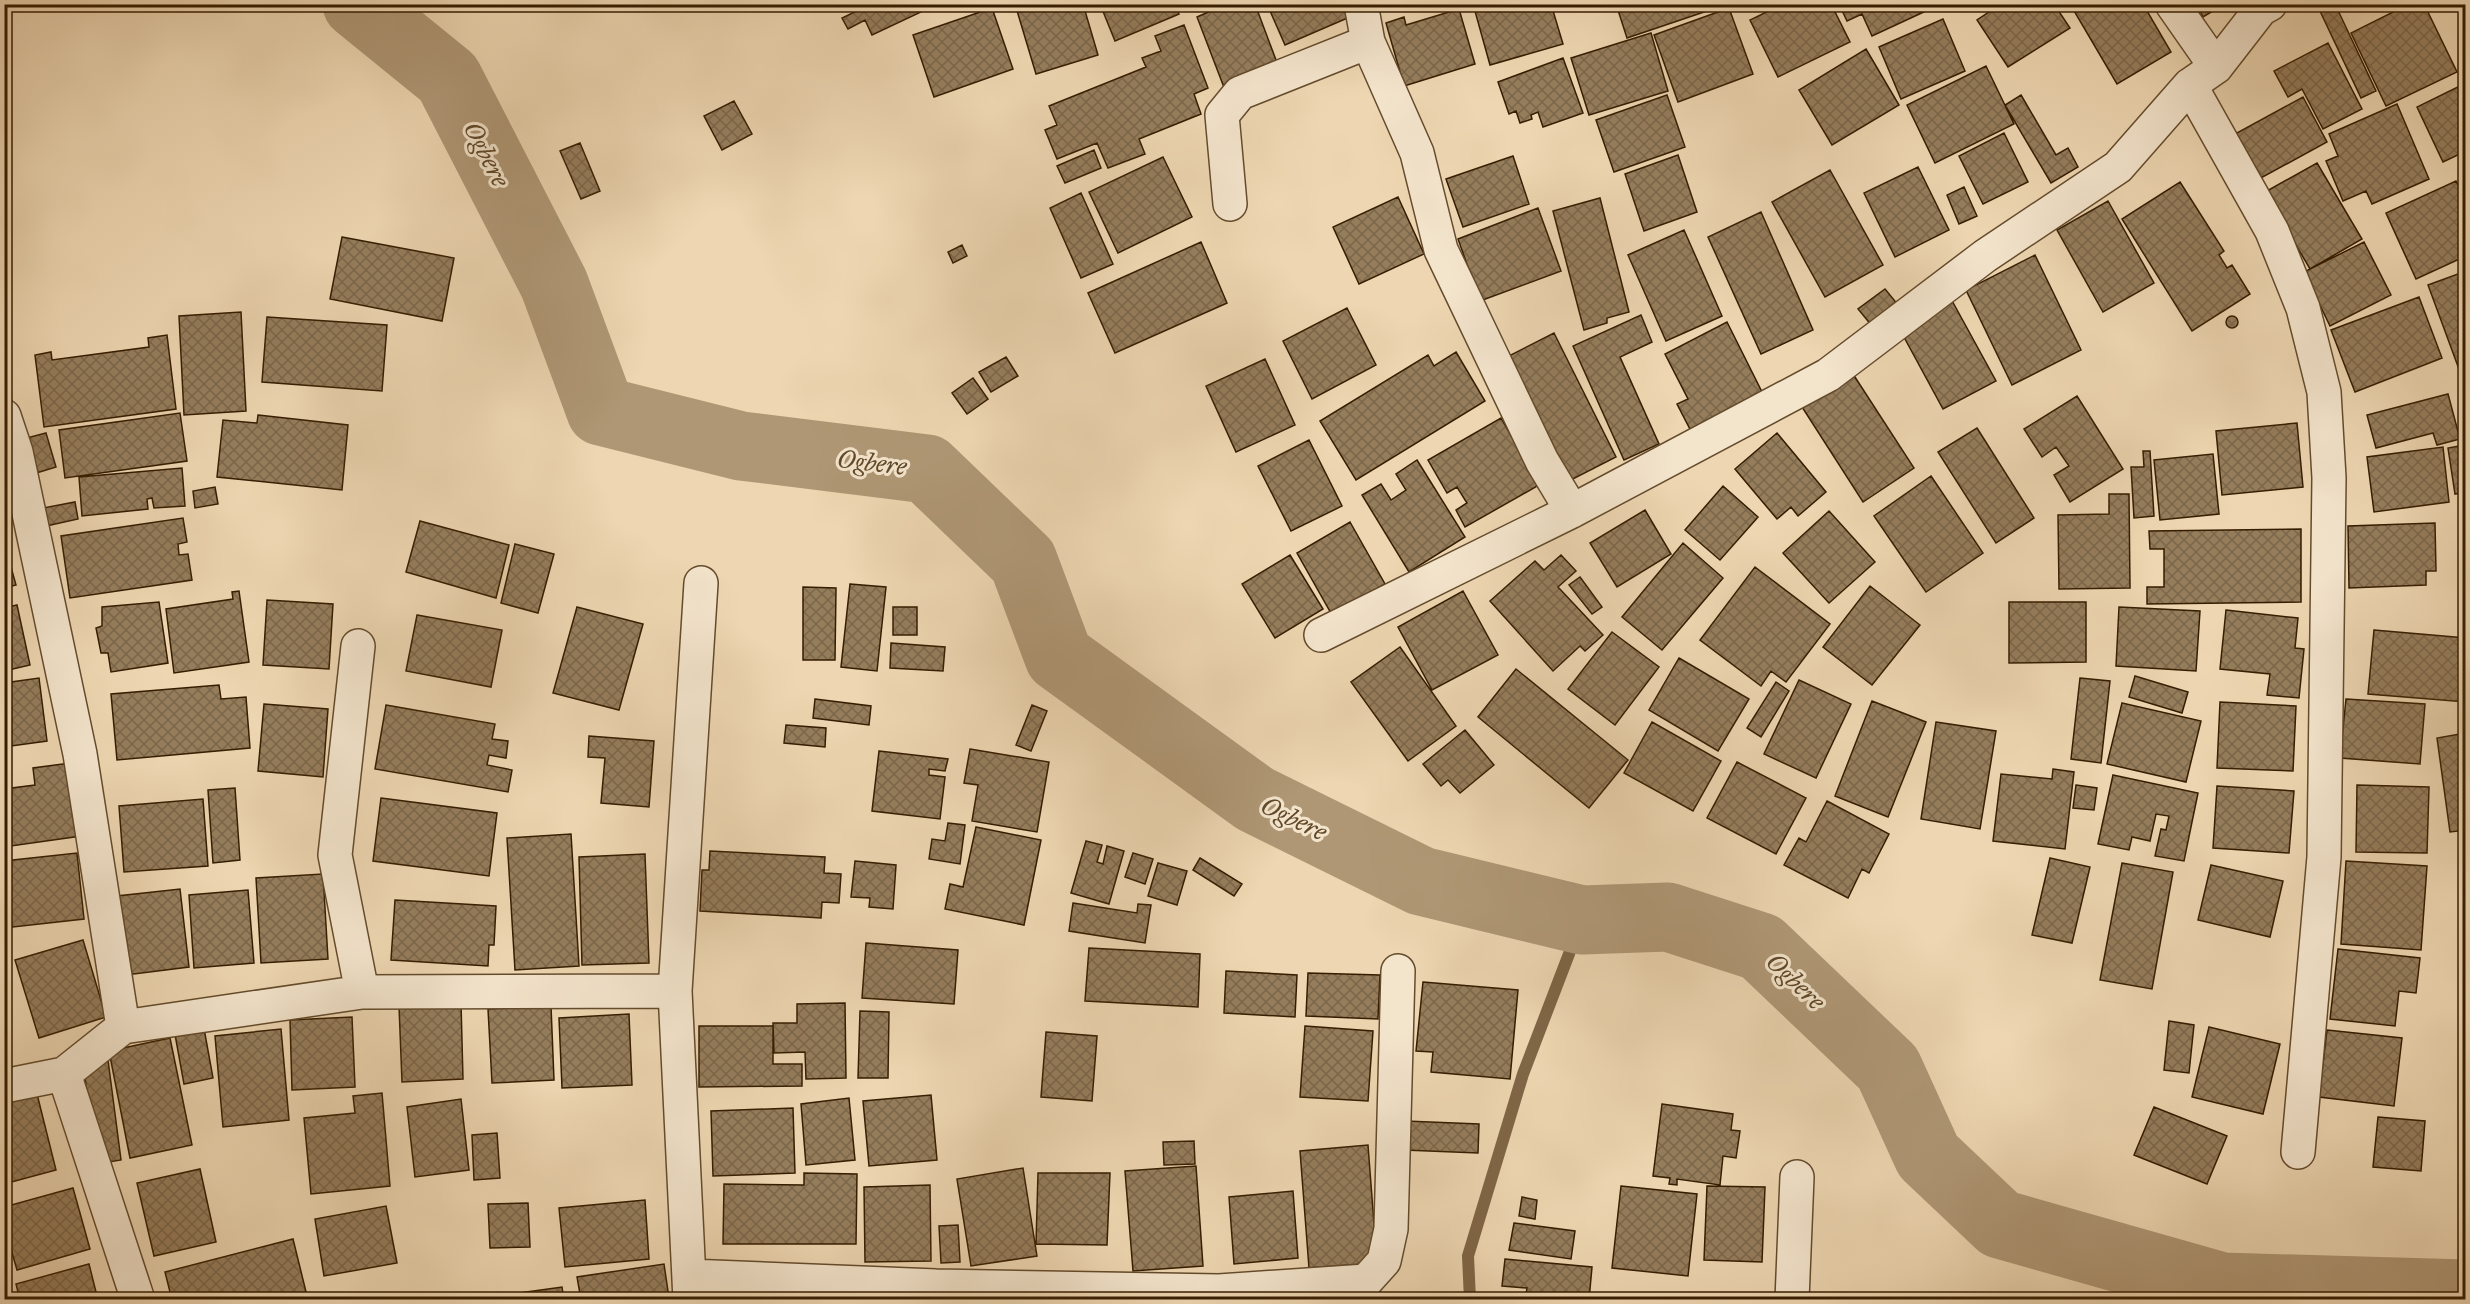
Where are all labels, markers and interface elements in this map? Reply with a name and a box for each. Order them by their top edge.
water label: Ogbere [457,116,518,193]
water label: Ogbere [836,442,910,482]
water label: Ogbere [1256,788,1333,848]
water label: Ogbere [1760,945,1833,1017]

